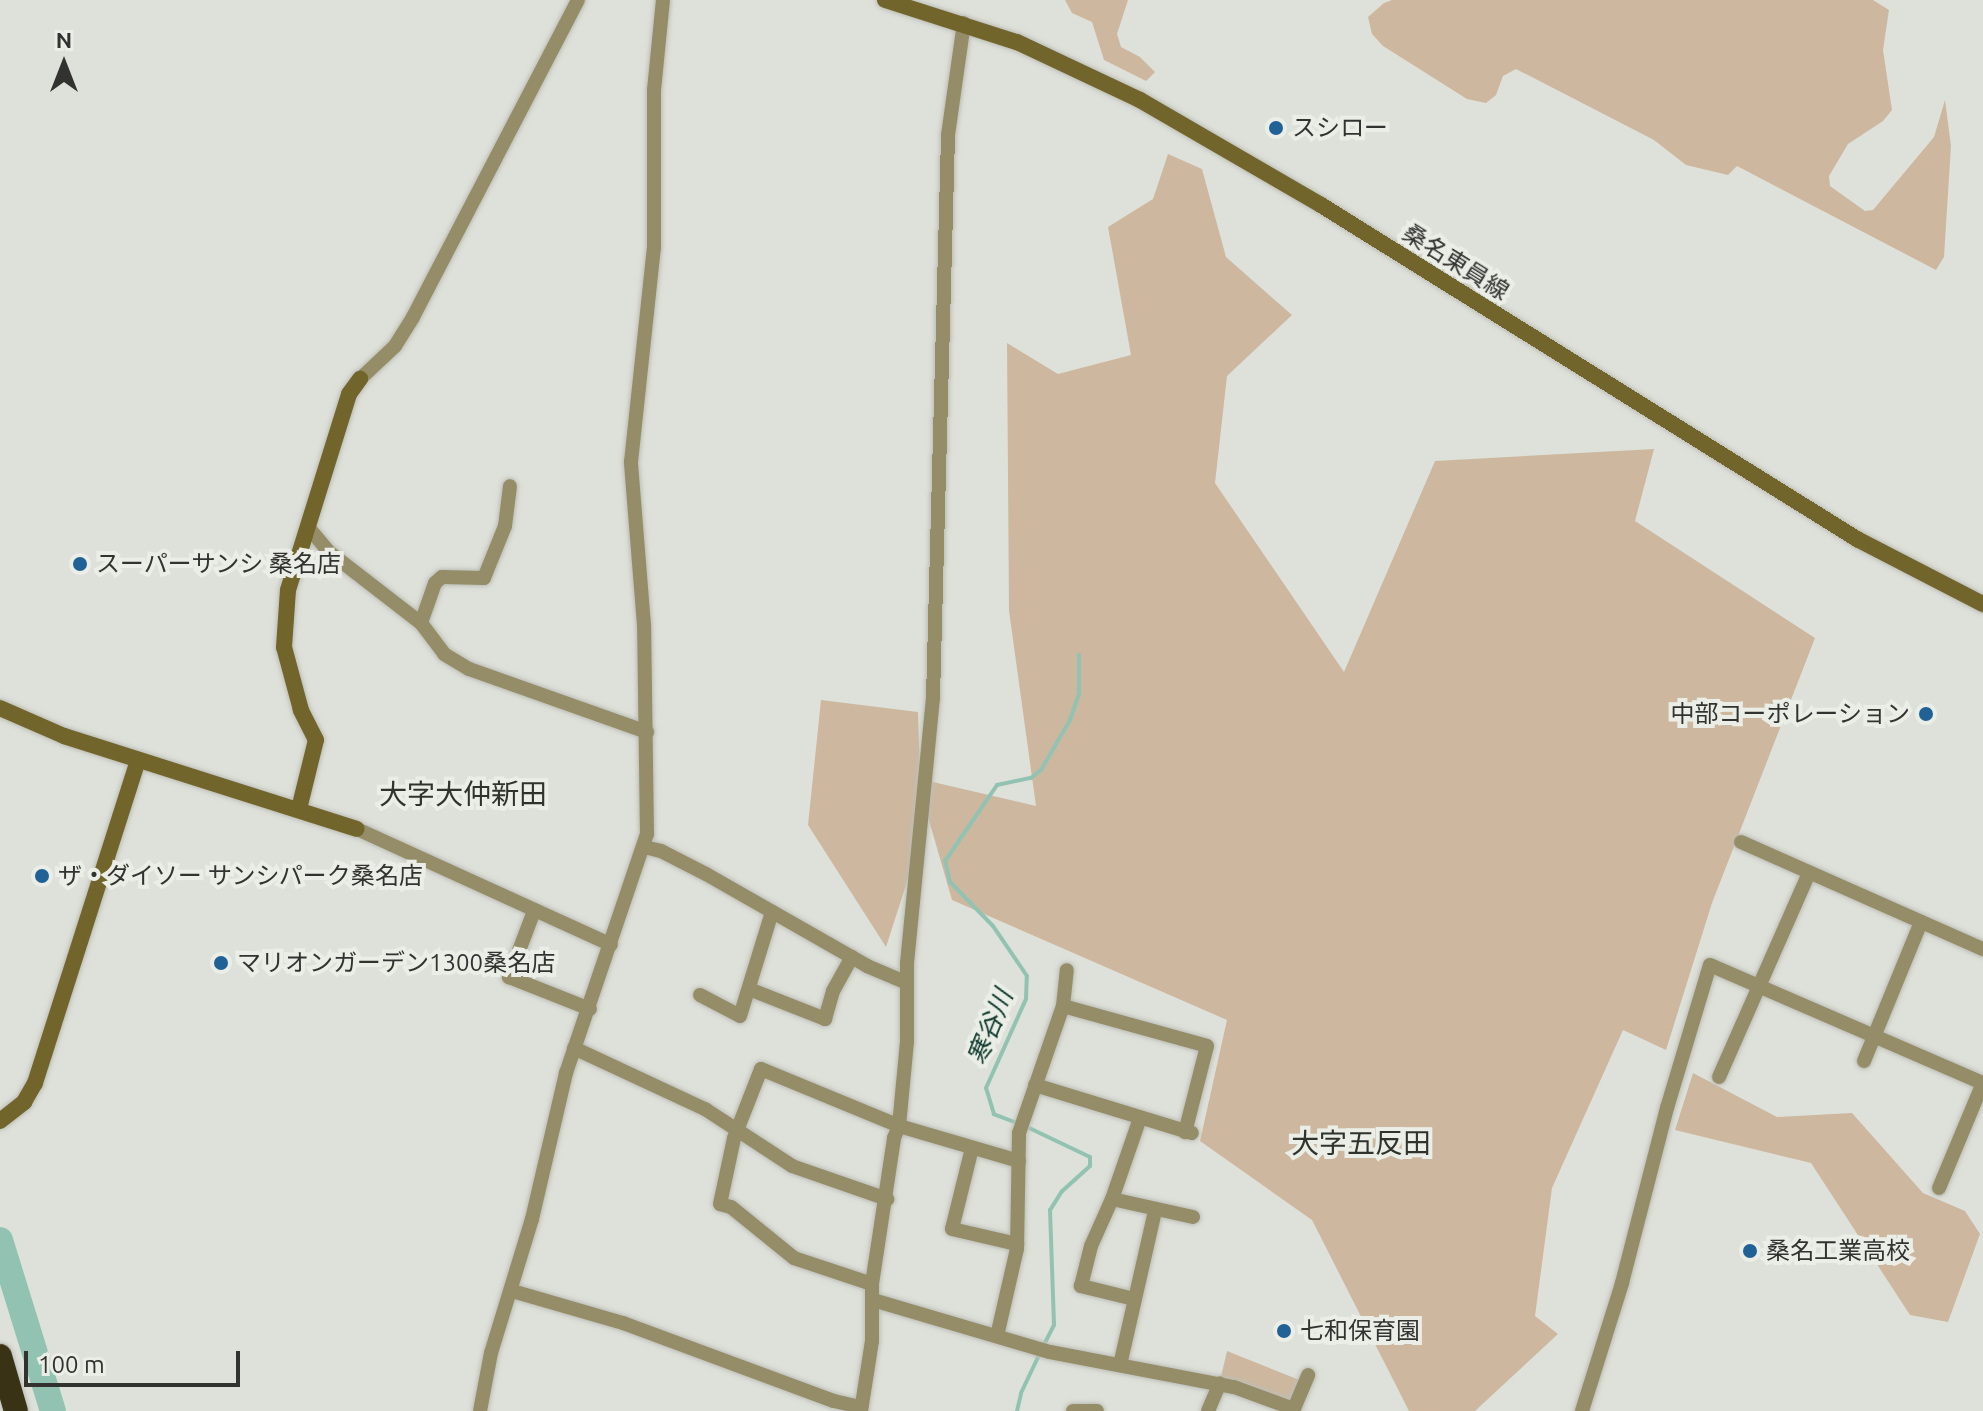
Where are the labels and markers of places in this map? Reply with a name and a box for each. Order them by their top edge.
place label: スシロー [1292,114,1388,142]
marker: スシロー [1267,119,1285,137]
place label: スーパーサンシ 桑名店 [96,550,341,578]
marker: スーパーサンシ 桑名店 [71,555,89,573]
place label: 中部コーポレーション [1670,700,1910,728]
marker: 中部コーポレーション [1917,705,1935,723]
place label: ザ・ダイソー サンシパーク桑名店 [58,862,423,890]
marker: ザ・ダイソー サンシパーク桑名店 [33,867,51,885]
place label: マリオンガーデン1300桑名店 [237,949,555,977]
marker: マリオンガーデン1300桑名店 [212,954,230,972]
place label: 桑名工業高校 [1766,1237,1910,1265]
marker: 桑名工業高校 [1741,1242,1759,1260]
place label: 七和保育園 [1300,1317,1420,1345]
marker: 七和保育園 [1275,1322,1293,1340]

